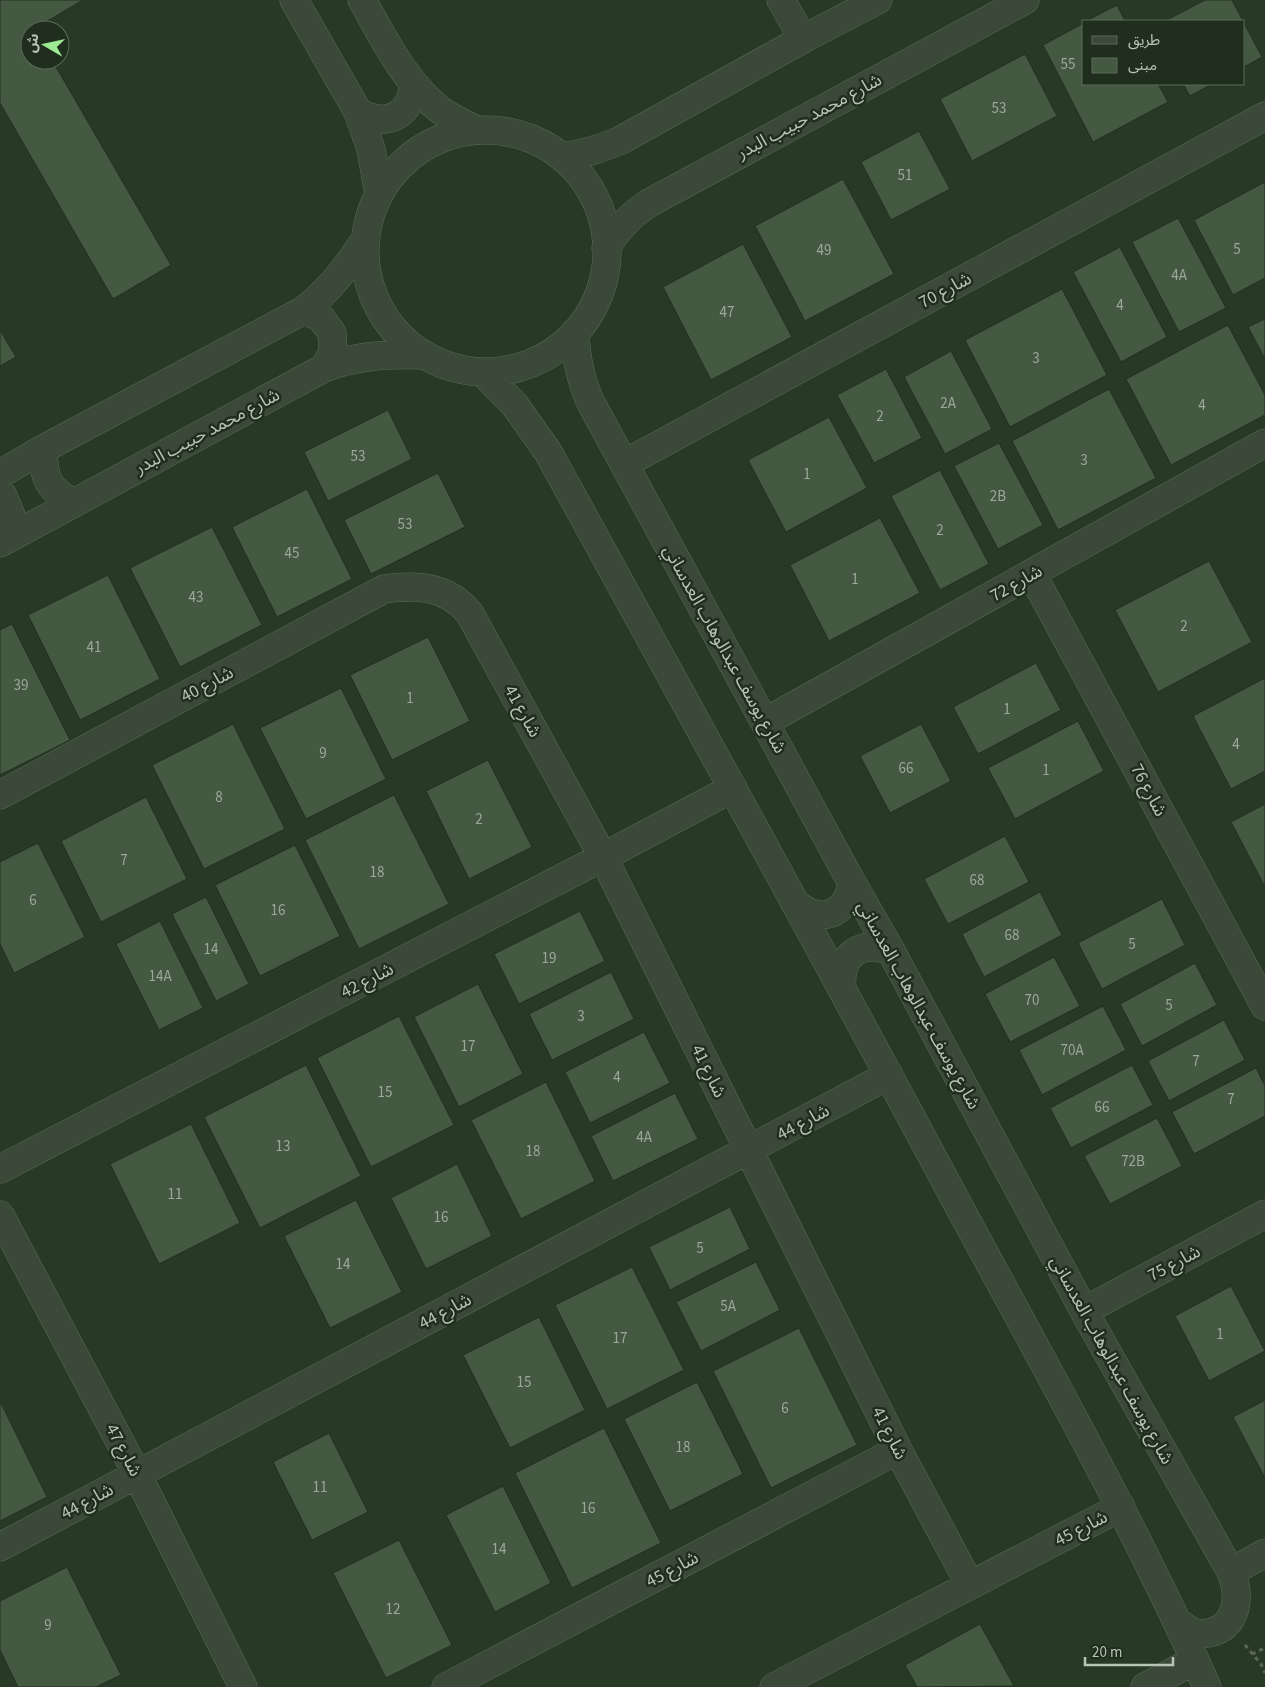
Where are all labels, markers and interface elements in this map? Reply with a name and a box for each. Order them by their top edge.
north arrow [20,20,70,70]
legend [1082,20,1245,85]
text: طريق [1128,30,1160,51]
text: ش [22,32,45,54]
house number: 55 [1061,54,1075,75]
text: مبنى [1128,55,1157,76]
street label: شارع محمد حبيب البدر [731,68,887,167]
house number: 53 [992,98,1006,119]
house number: 51 [898,165,912,186]
house number: 5 [1233,239,1241,260]
house number: 49 [817,240,831,261]
house number: 4A [1171,265,1188,286]
street label: شارع 70 [914,266,977,316]
house number: 4 [1116,295,1124,316]
house number: 47 [720,302,734,323]
house number: 3 [1032,348,1040,369]
street label: شارع محمد حبيب البدر [129,383,285,482]
house number: 2A [940,393,957,414]
house number: 4 [1198,395,1206,416]
house number: 2 [876,406,884,427]
house number: 53 [351,446,365,467]
house number: 3 [1080,450,1088,471]
house number: 1 [803,464,811,485]
house number: 2B [990,486,1006,507]
house number: 53 [398,514,412,535]
house number: 2 [936,520,944,541]
street label: شارع يوسف عبدالوهاب العدساني [656,541,792,758]
house number: 45 [285,543,299,564]
street label: شارع 72 [985,559,1048,609]
house number: 1 [851,569,859,590]
house number: 43 [189,587,203,608]
house number: 2 [1180,616,1188,637]
house number: 41 [87,637,101,658]
street label: شارع 40 [176,660,239,710]
house number: 39 [14,675,28,696]
street label: شارع 41 [497,680,547,743]
house number: 1 [406,688,414,709]
house number: 1 [1003,699,1011,720]
house number: 4 [1232,734,1240,755]
house number: 9 [319,743,327,764]
house number: 66 [899,758,913,779]
street label: شارع 76 [1123,759,1173,822]
house number: 1 [1042,760,1050,781]
house number: 8 [215,787,223,808]
house number: 2 [475,809,483,830]
house number: 7 [120,850,128,871]
house number: 18 [370,862,384,883]
house number: 68 [970,870,984,891]
house number: 6 [29,890,37,911]
street label: شارع يوسف عبدالوهاب العدساني [850,897,986,1114]
house number: 16 [271,900,285,921]
house number: 68 [1005,925,1019,946]
house number: 5 [1128,934,1136,955]
house number: 14 [204,939,219,960]
house number: 19 [542,948,556,969]
street label: شارع 42 [336,956,399,1005]
house number: 14A [148,966,172,987]
house number: 70 [1025,990,1039,1011]
house number: 5 [1165,995,1173,1016]
house number: 3 [577,1006,585,1027]
house number: 17 [461,1036,475,1057]
street label: شارع 41 [684,1040,732,1103]
house number: 70A [1060,1040,1084,1061]
house number: 7 [1192,1051,1200,1072]
house number: 4 [613,1067,621,1088]
house number: 15 [378,1082,392,1103]
house number: 7 [1227,1089,1235,1110]
house number: 66 [1095,1097,1109,1118]
street label: شارع 44 [772,1098,835,1148]
house number: 4A [636,1127,653,1148]
house number: 13 [276,1136,290,1157]
house number: 18 [526,1141,540,1162]
house number: 72B [1121,1151,1145,1172]
house number: 11 [168,1184,182,1205]
house number: 16 [434,1207,448,1228]
house number: 5 [696,1238,704,1259]
street label: شارع 75 [1143,1239,1206,1289]
street label: شارع يوسف عبدالوهاب العدساني [1043,1252,1179,1469]
house number: 14 [336,1254,351,1275]
street label: شارع 44 [414,1287,477,1337]
house number: 5A [720,1296,737,1317]
house number: 1 [1216,1324,1224,1345]
house number: 17 [613,1328,627,1349]
house number: 15 [517,1372,531,1393]
house number: 6 [781,1398,789,1419]
street label: شارع 41 [865,1402,914,1465]
street label: شارع 47 [98,1419,148,1482]
house number: 18 [676,1437,690,1458]
street label: شارع 44 [56,1477,119,1527]
house number: 11 [313,1477,327,1498]
house number: 16 [581,1498,595,1519]
street label: شارع 45 [1050,1504,1113,1553]
house number: 14 [492,1539,507,1560]
street label: شارع 45 [641,1545,704,1595]
house number: 12 [386,1599,400,1620]
house number: 9 [44,1615,52,1636]
scale bar [1085,1634,1172,1666]
text: 20 m [1092,1642,1122,1663]

